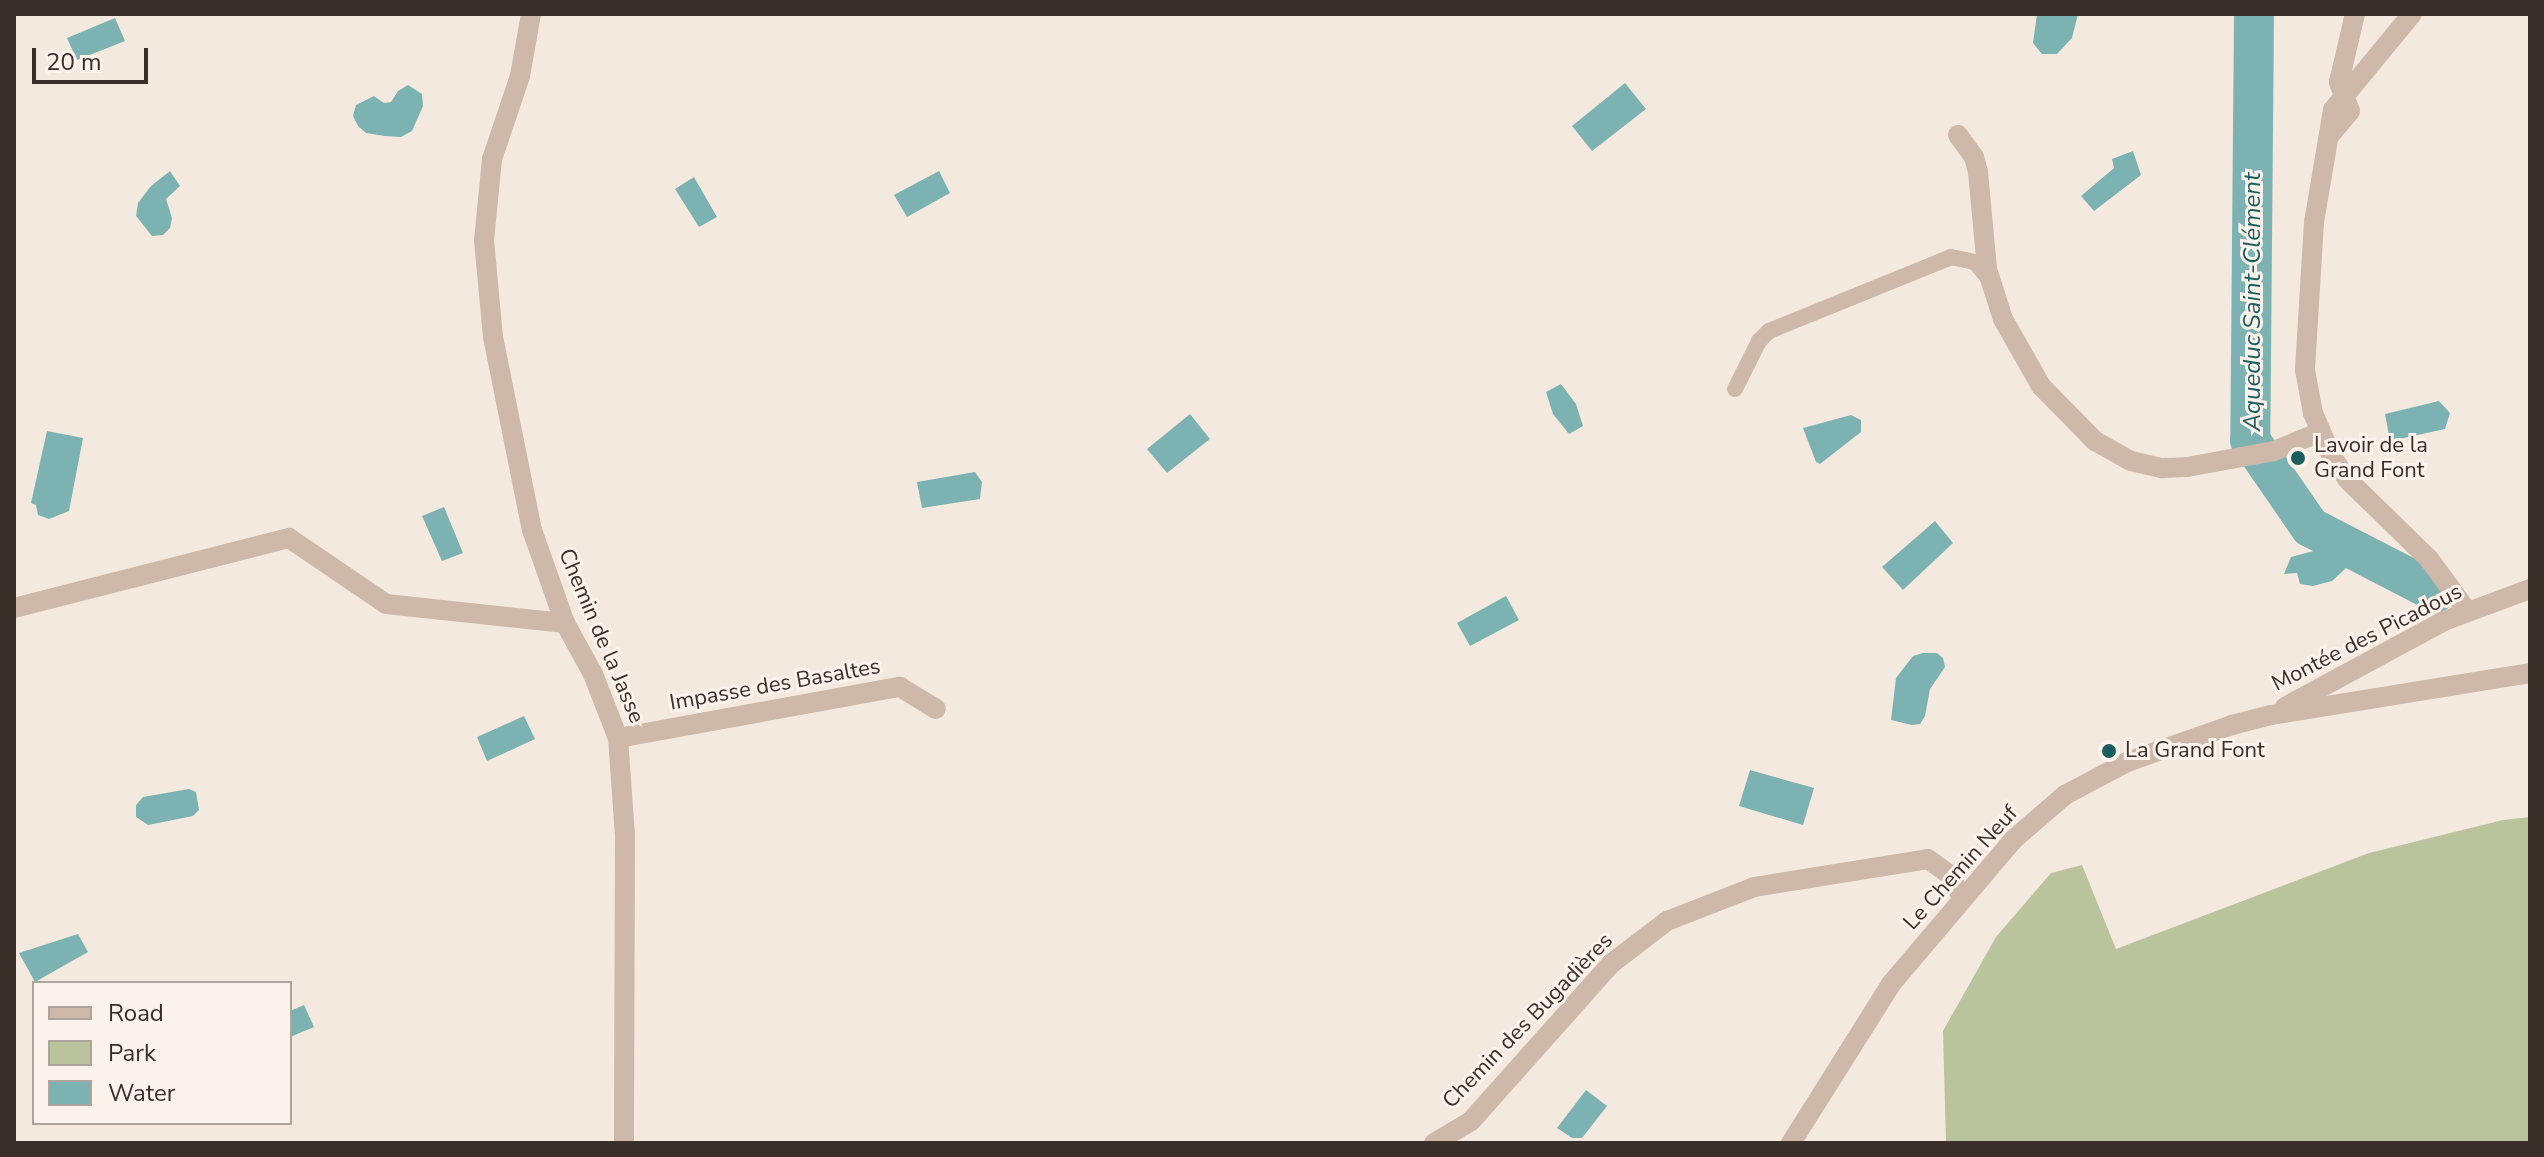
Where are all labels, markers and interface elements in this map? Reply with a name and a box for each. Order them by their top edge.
scale bar [36,32,152,82]
text: 20 m [46,46,102,78]
water label: Aqueduc Saint-Clément [2239,173,2267,431]
place label: Lavoir de la Grand Font [2314,432,2428,484]
marker: Lavoir de la Grand Font [2289,449,2307,467]
street label: Chemin de la Jasse [552,545,650,727]
street label: Montée des Picadous [2268,579,2466,697]
street label: Impasse des Basaltes [668,653,882,717]
place label: La Grand Font [2125,738,2265,764]
marker: La Grand Font [2100,742,2118,760]
street label: Le Chemin Neuf [1898,800,2024,936]
street label: Chemin des Bugadières [1437,928,1619,1114]
legend [32,981,292,1125]
text: Road [108,997,164,1029]
text: Park [108,1037,156,1069]
text: Water [108,1077,175,1109]

